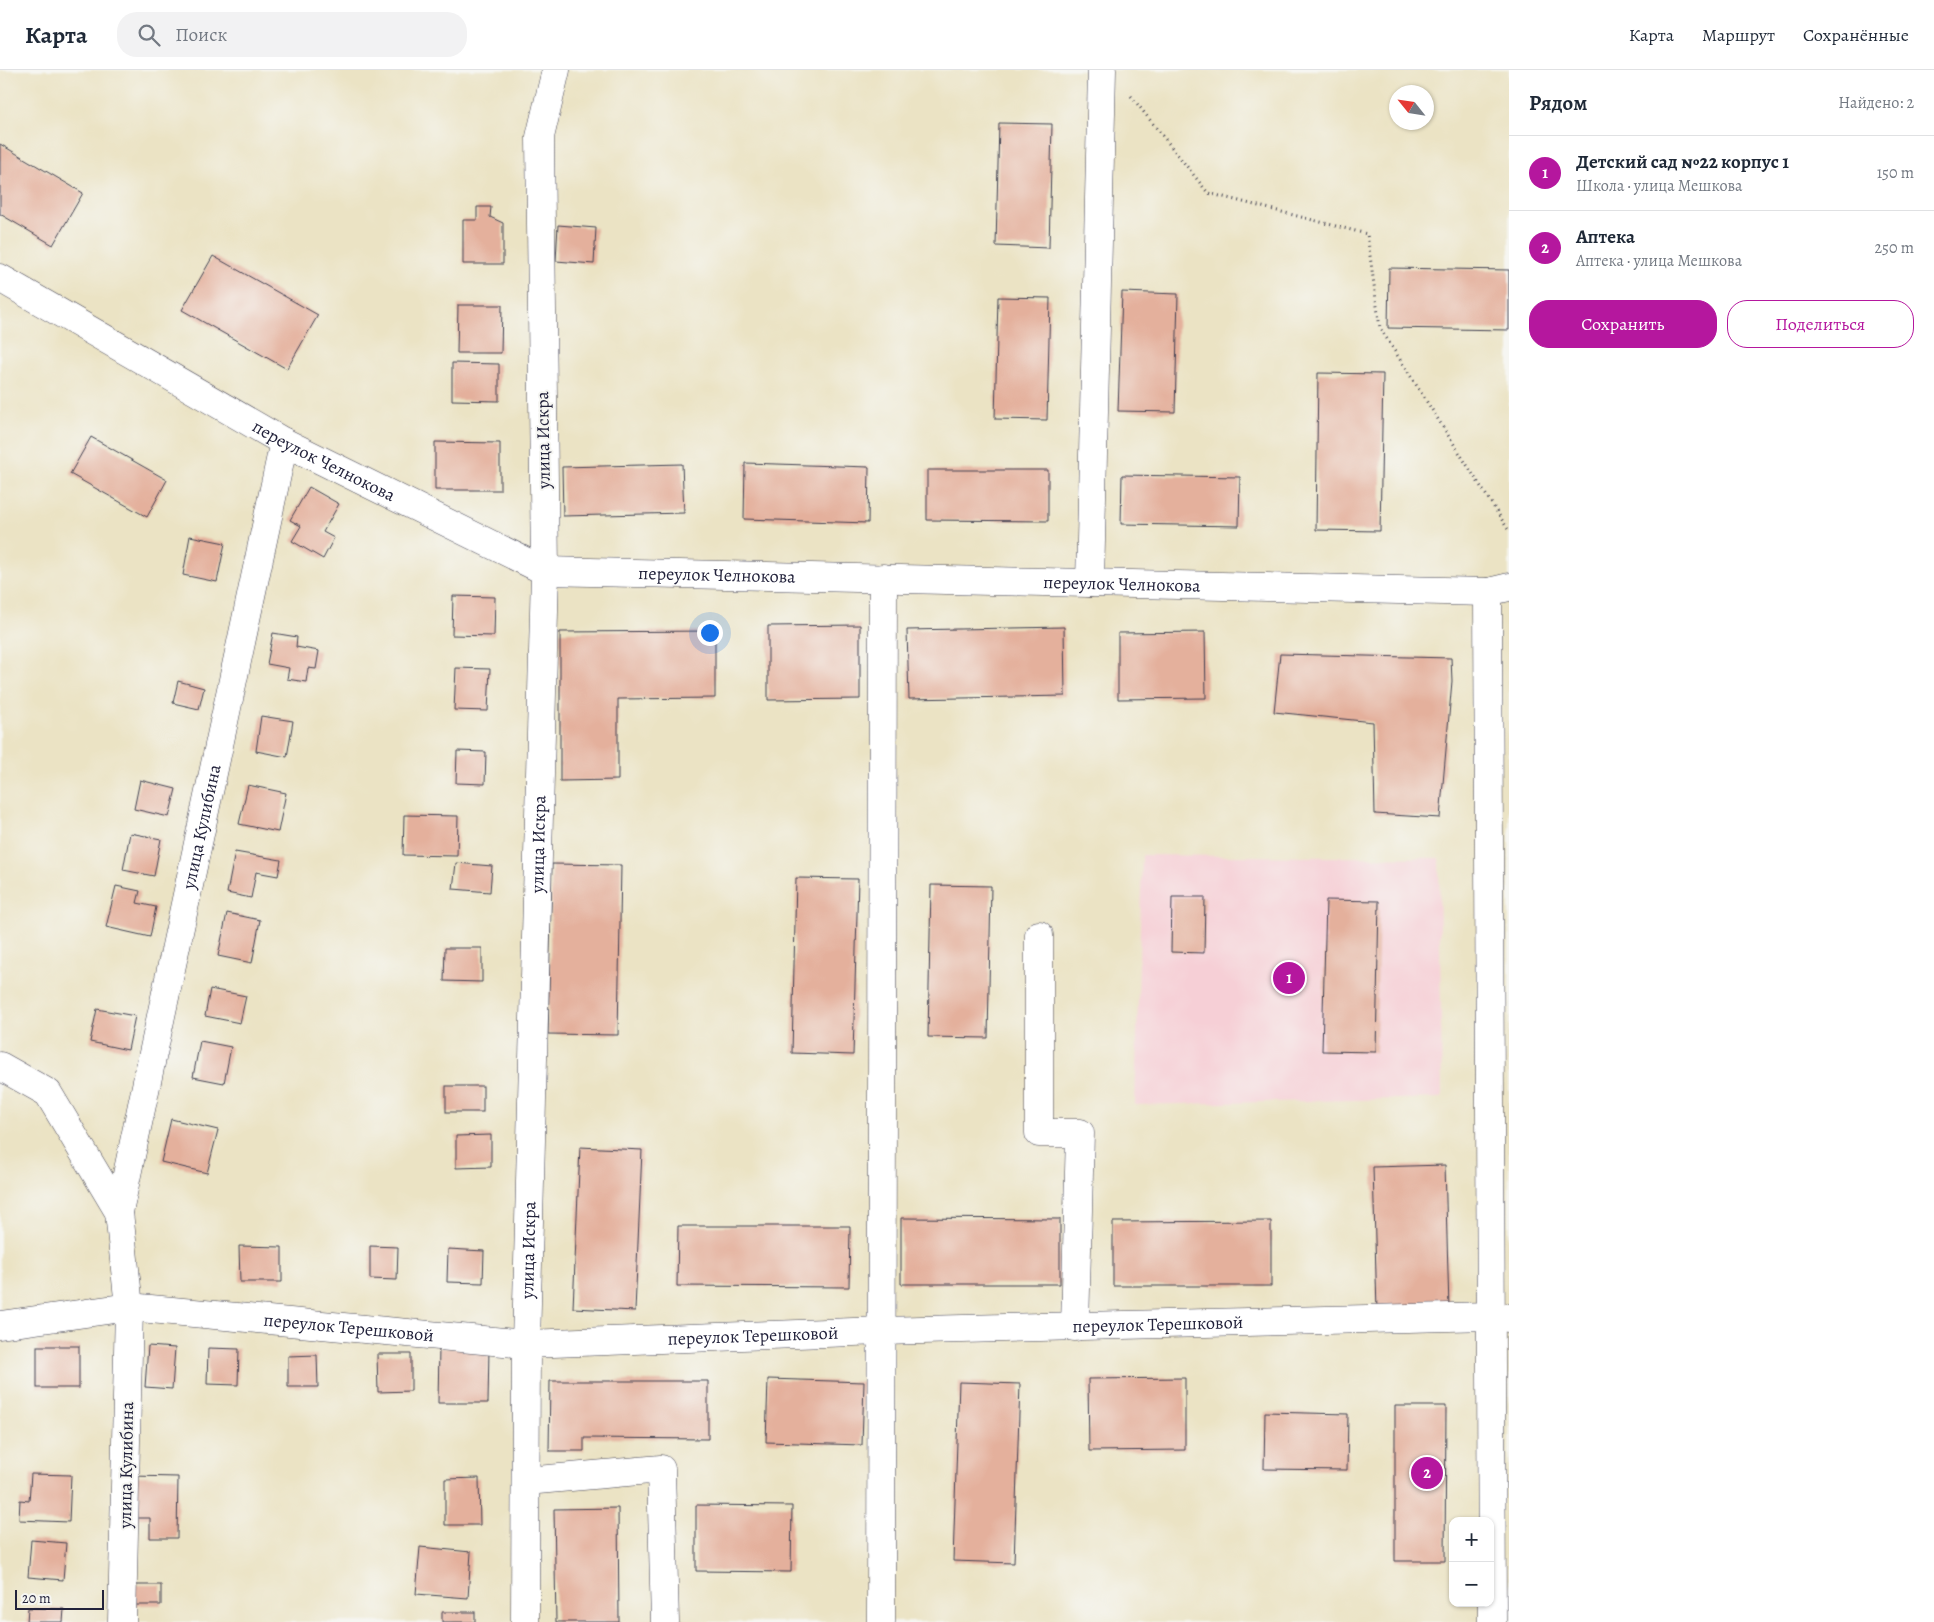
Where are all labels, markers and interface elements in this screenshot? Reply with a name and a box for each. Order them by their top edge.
search box [117,12,467,57]
text: Карта [25,19,87,51]
icon: search [135,21,163,49]
text: Поиск [175,22,227,48]
text: Карта [1629,23,1674,47]
text: Маршрут [1702,23,1775,47]
text: Сохранённые [1803,23,1909,47]
north arrow [1389,85,1434,130]
text: Рядом [1529,89,1587,117]
text: Найдено: 2 [1838,92,1914,114]
text: Детский сад №22 корпус 1 [1576,149,1789,175]
text: 1 [1542,162,1548,184]
text: 150 m [1877,162,1914,184]
text: Школа · улица Мешкова [1576,175,1742,197]
text: Аптека [1576,224,1635,250]
text: 2 [1541,237,1549,259]
text: 250 m [1875,237,1914,259]
text: Аптека · улица Мешкова [1576,250,1742,272]
button: Сохранить [1529,300,1717,348]
button: Поделиться [1727,300,1914,348]
street label: улица Искра [530,390,556,490]
street label: переулок Челнокова [248,414,400,507]
street label: переулок Челнокова [638,561,797,589]
street label: переулок Челнокова [1043,570,1201,598]
your location [697,620,723,646]
street label: улица Кулибина [176,761,227,892]
street label: улица Искра [525,794,551,894]
pin: 1 [1273,959,1305,997]
street label: улица Искра [515,1200,542,1300]
street label: переулок Терешковой [263,1308,435,1347]
street label: переулок Терешковой [1072,1310,1243,1338]
street label: переулок Терешковой [667,1321,839,1351]
street label: улица Кулибина [113,1401,139,1530]
pin: 2 [1411,1454,1443,1492]
map controls [1449,1517,1494,1607]
button: + [1449,1517,1494,1562]
button: − [1449,1562,1494,1607]
scale bar [15,1587,104,1610]
text: 20 m [22,1589,51,1608]

